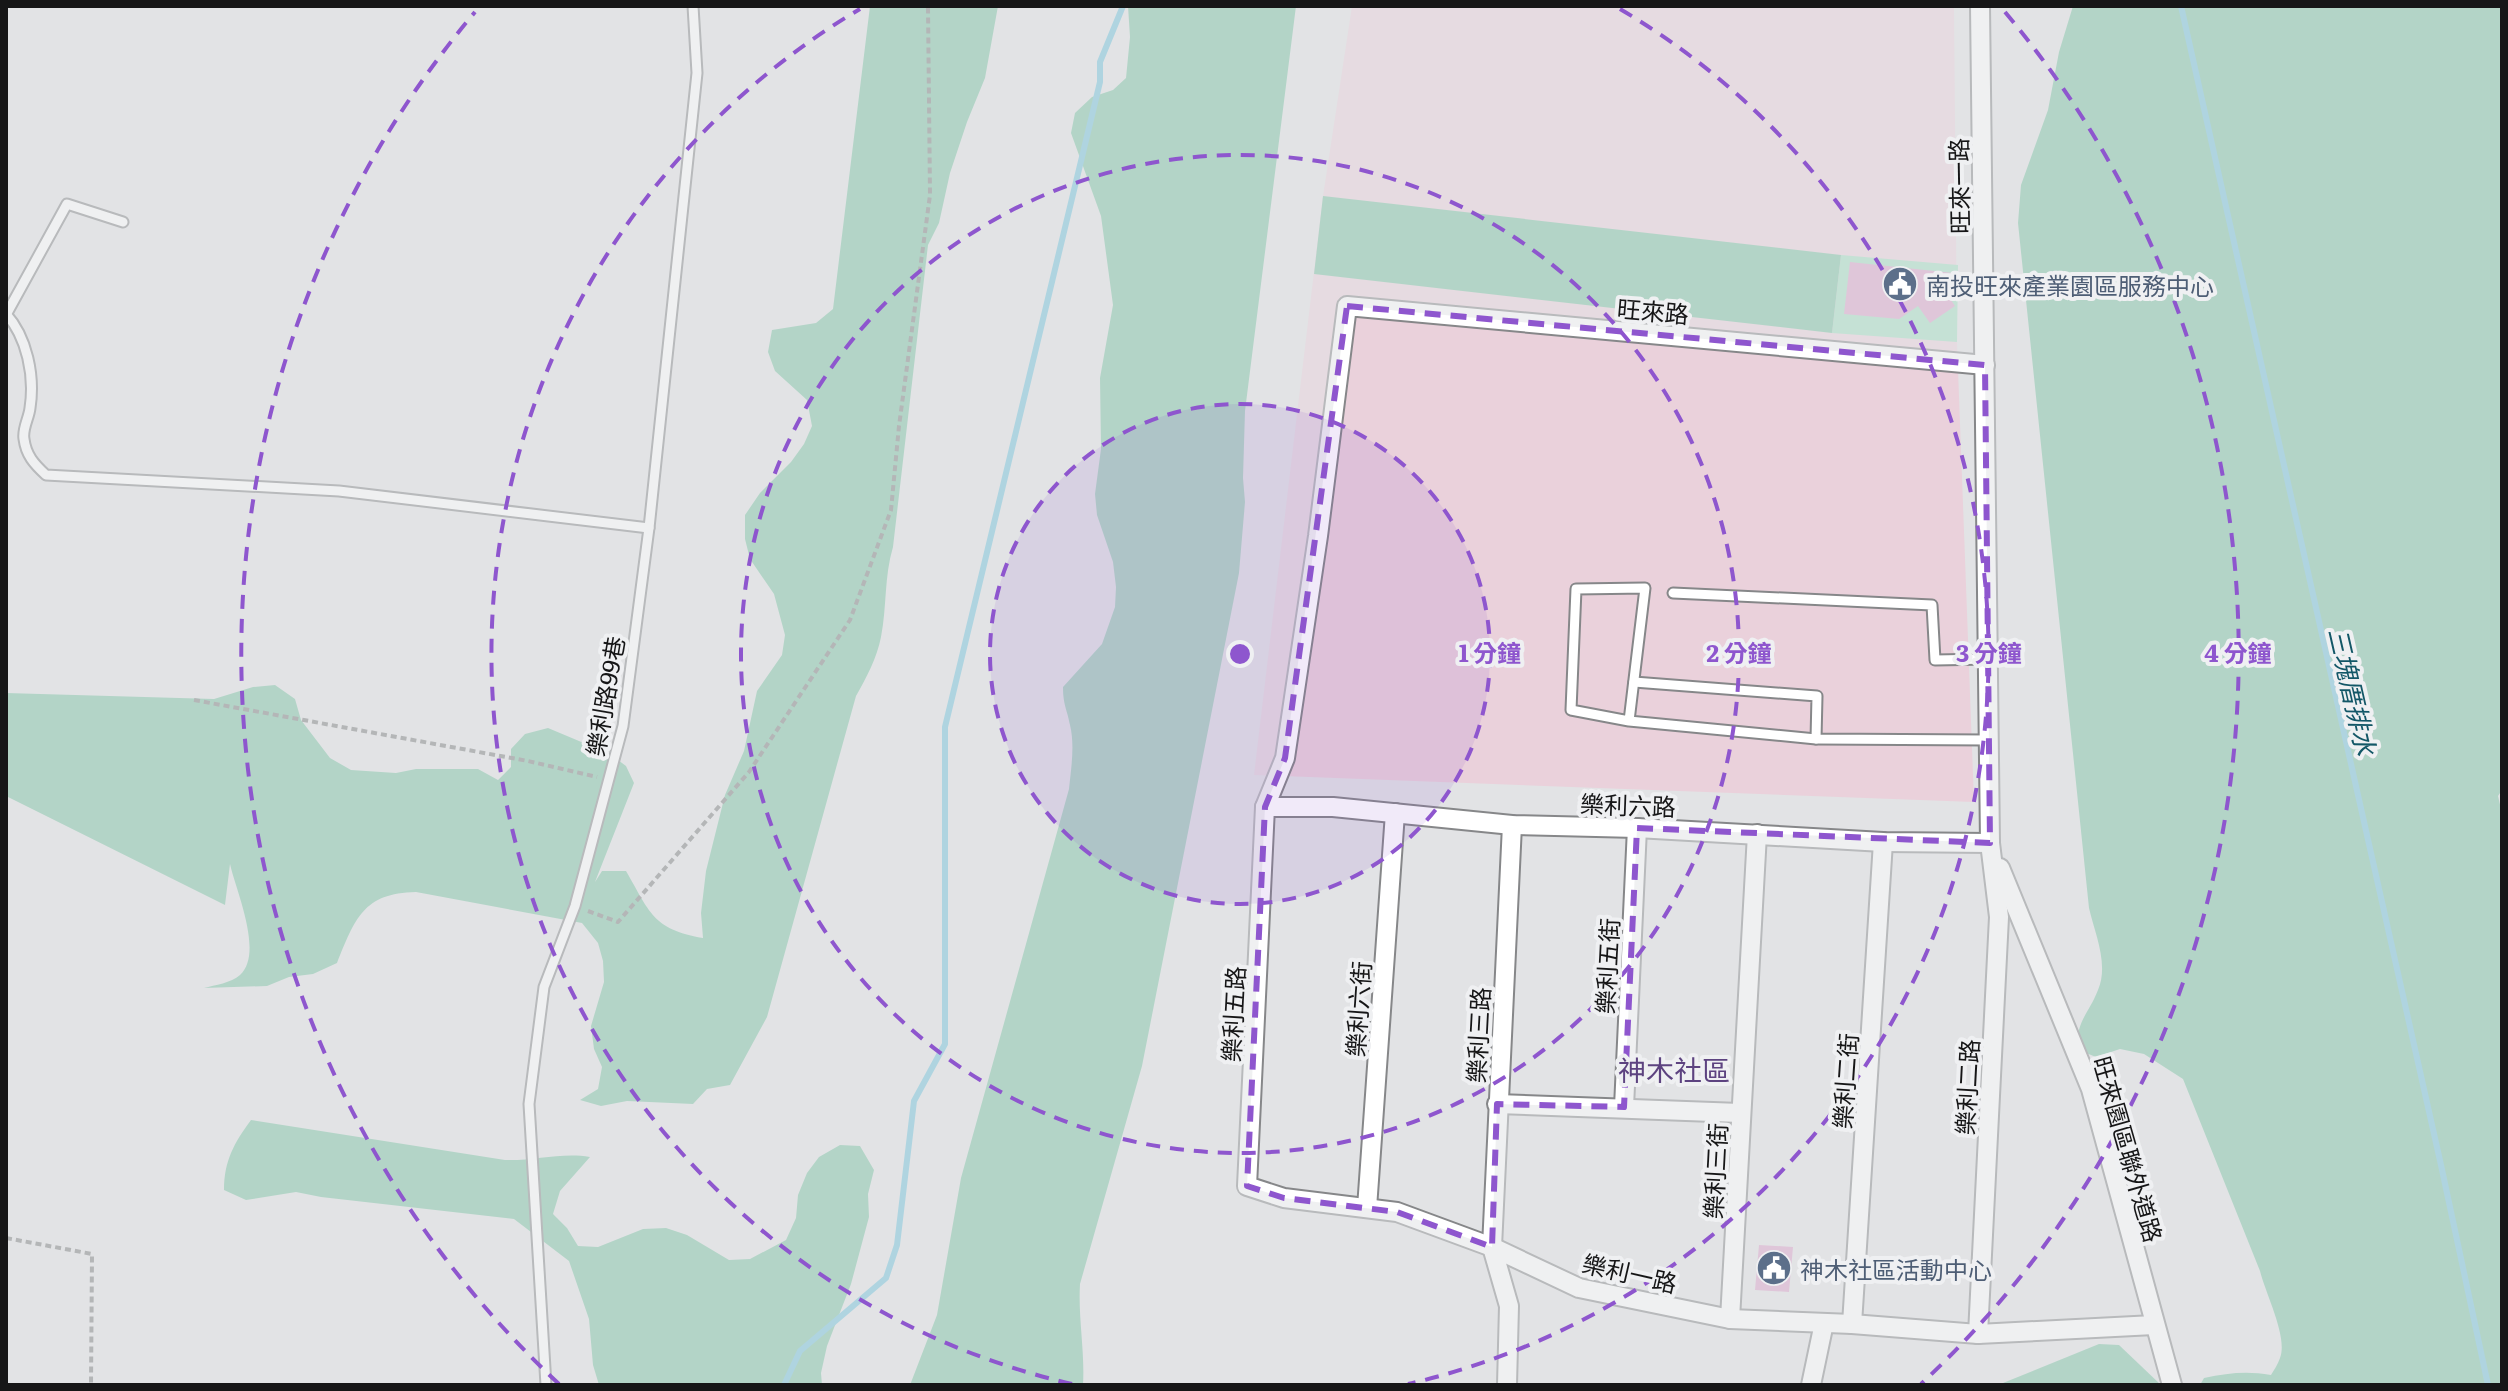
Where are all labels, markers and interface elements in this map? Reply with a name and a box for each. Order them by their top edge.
street label: 旺來一路 [1940,138,1976,234]
public building icon: 南投旺來產業園區服務中心 [1881,265,1919,303]
place label: 南投旺來產業園區服務中心 [1926,267,2214,302]
street label: 旺來路 [1616,289,1690,331]
water label: 三塊厝排水 [2320,623,2388,760]
street label: 樂利路99巷 [576,633,632,759]
text: 1 分鐘 [1459,634,1521,669]
text: 2 分鐘 [1706,634,1772,669]
text: 3 分鐘 [1956,634,2022,669]
text: 4 分鐘 [2204,634,2272,669]
centre of rings [1226,640,1254,668]
street label: 樂利六路 [1579,785,1677,823]
street label: 樂利五街 [1586,917,1626,1015]
street label: 樂利六街 [1336,960,1378,1058]
street label: 樂利五路 [1212,965,1252,1063]
street label: 樂利三路 [1457,986,1497,1084]
street label: 樂利二街 [1823,1032,1865,1130]
street label: 樂利二路 [1946,1038,1986,1136]
district label: 神木社區 [1618,1048,1730,1090]
street label: 旺來園區聯外道路 [2086,1052,2172,1246]
street label: 樂利三街 [1694,1122,1734,1220]
street label: 樂利一路 [1579,1244,1681,1300]
public building icon: 神木社區活動中心 [1755,1249,1793,1287]
place label: 神木社區活動中心 [1800,1251,1992,1286]

